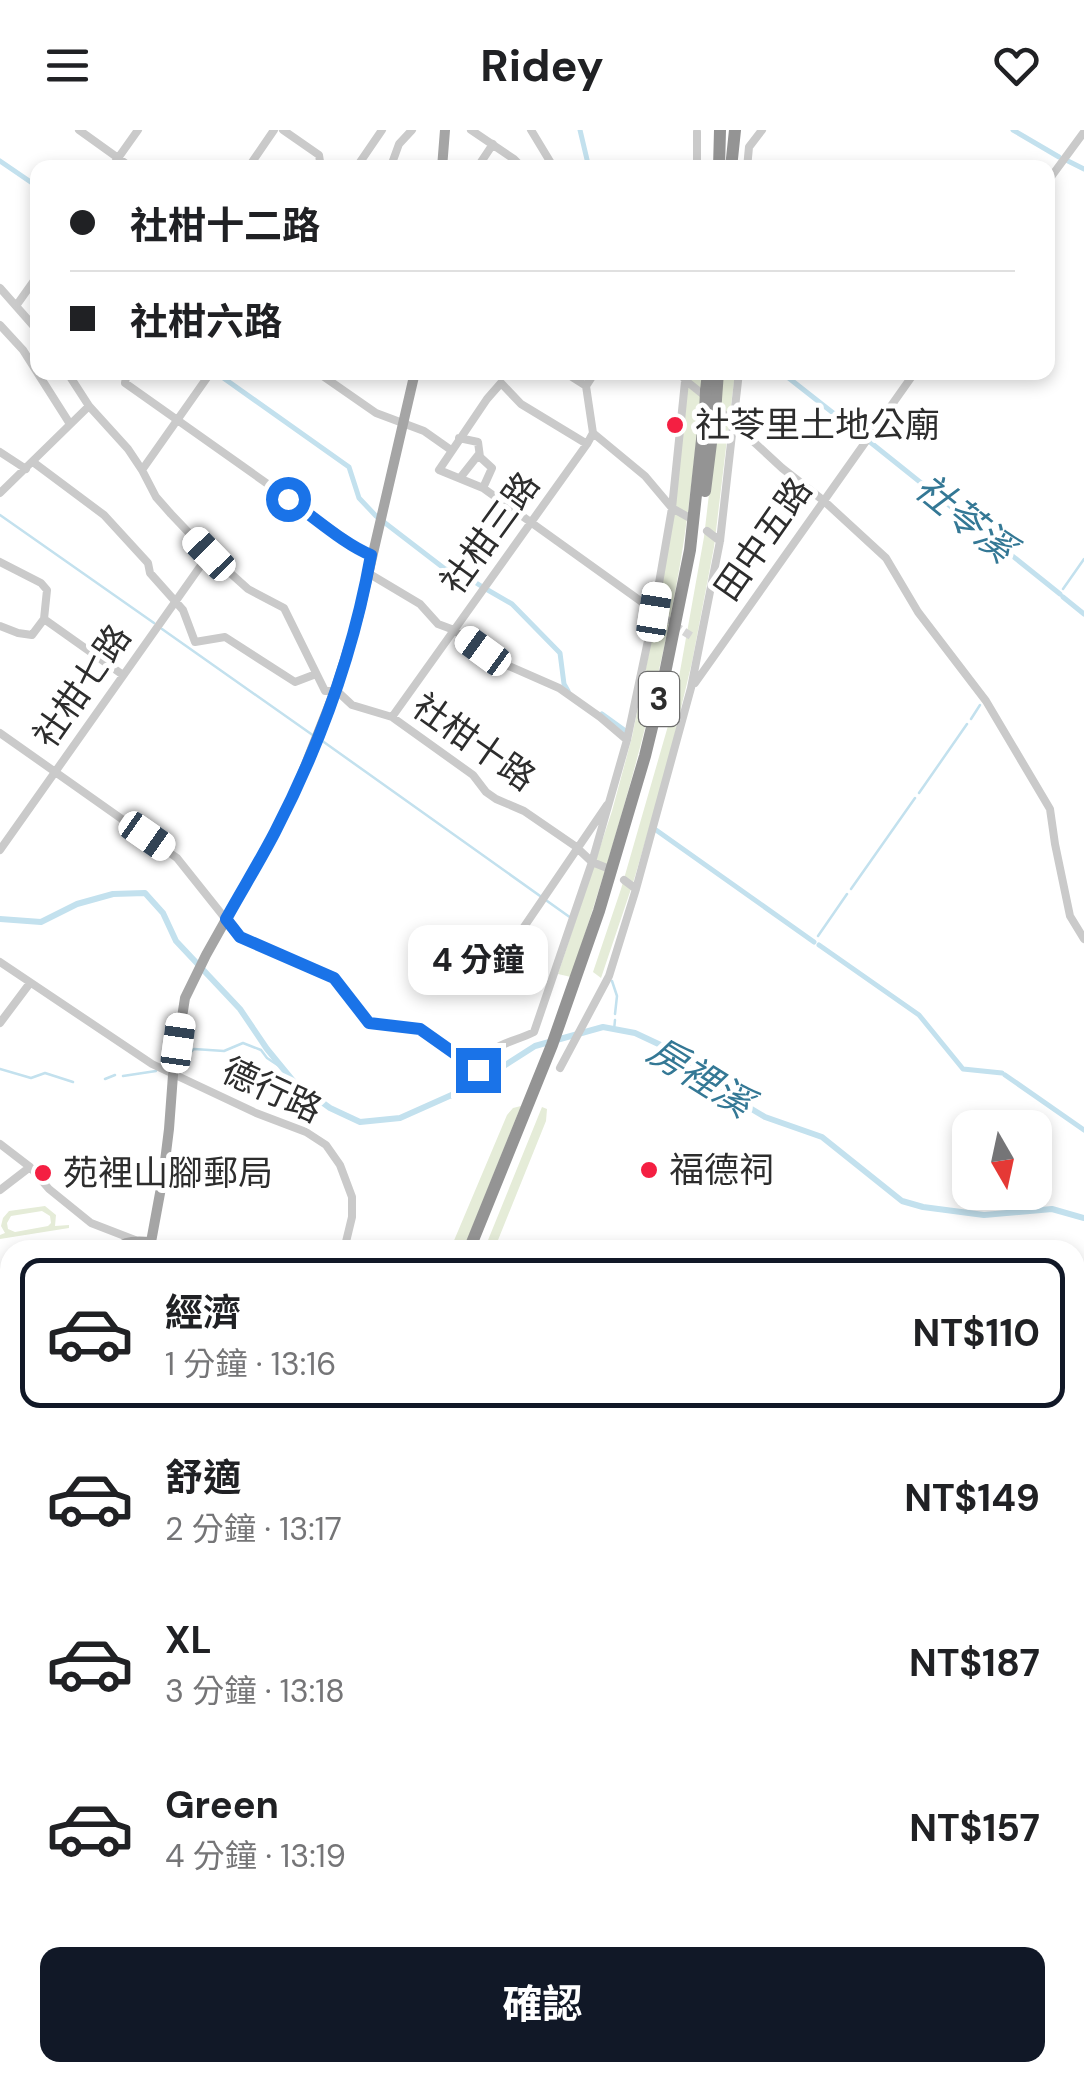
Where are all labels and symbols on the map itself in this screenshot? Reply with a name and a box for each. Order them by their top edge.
place label: 社苓里土地公廟 [695,402,940,448]
marker: 社苓里土地公廟 [664,414,686,436]
street label: 社柑三路 [430,463,550,603]
water label: 社苓溪 [905,463,1029,576]
street label: 田中五路 [704,468,822,610]
route start [266,477,311,522]
car [177,522,241,586]
car [634,580,674,644]
street label: 社柑七路 [23,615,141,757]
car [450,621,516,681]
road number: 3 [639,672,679,726]
street label: 社柑十路 [403,683,545,801]
car [114,807,180,865]
callout: 4 分鐘 [408,925,548,995]
car [159,1011,197,1075]
water label: 房裡溪 [638,1026,766,1131]
street label: 德行路 [215,1047,329,1133]
route end [456,1048,501,1093]
north arrow [952,1110,1052,1210]
place label: 福德祠 [669,1147,774,1193]
place label: 苑裡山腳郵局 [63,1150,273,1196]
marker: 福德祠 [638,1159,660,1181]
marker: 苑裡山腳郵局 [32,1162,54,1184]

